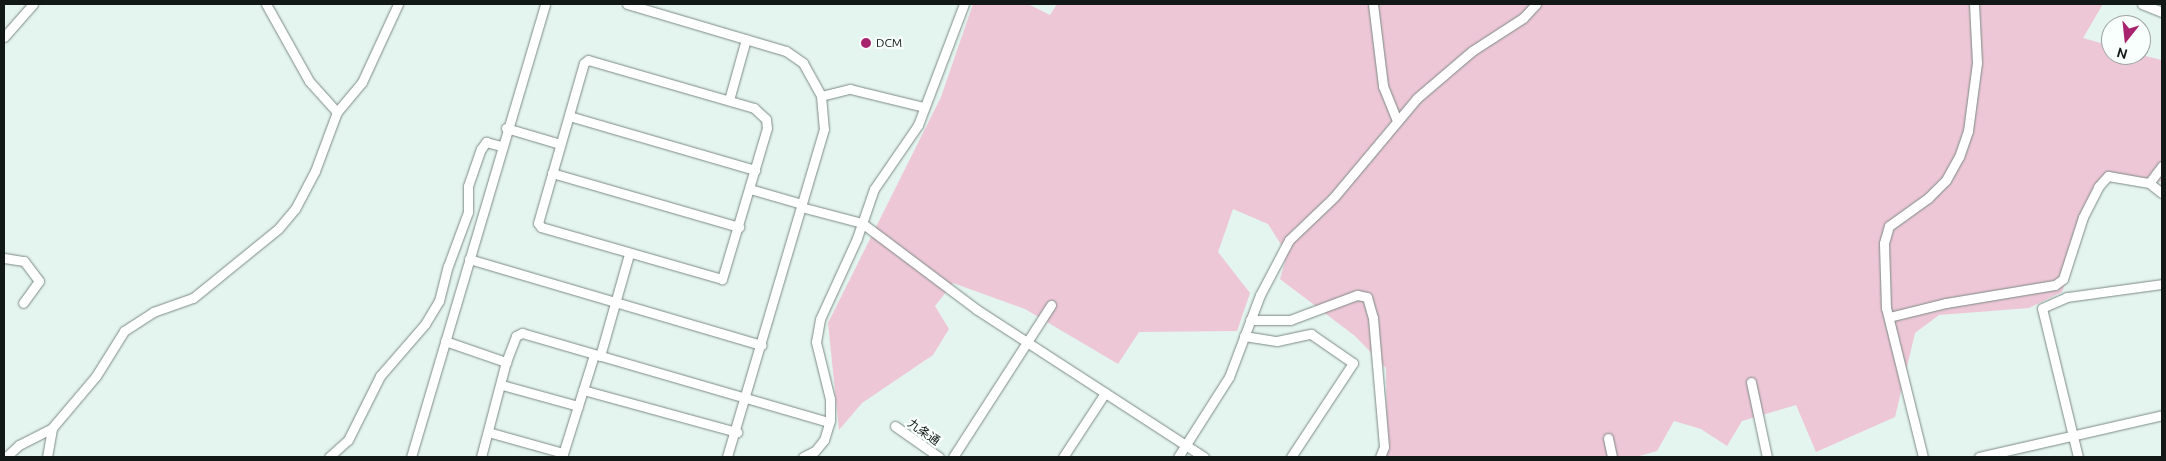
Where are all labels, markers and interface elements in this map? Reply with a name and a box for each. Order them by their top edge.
north arrow [2101,15,2151,65]
place label: DCM [876,36,902,50]
marker: DCM [860,37,872,49]
text: N [2115,44,2129,63]
street label: 九条通 [905,416,943,448]

